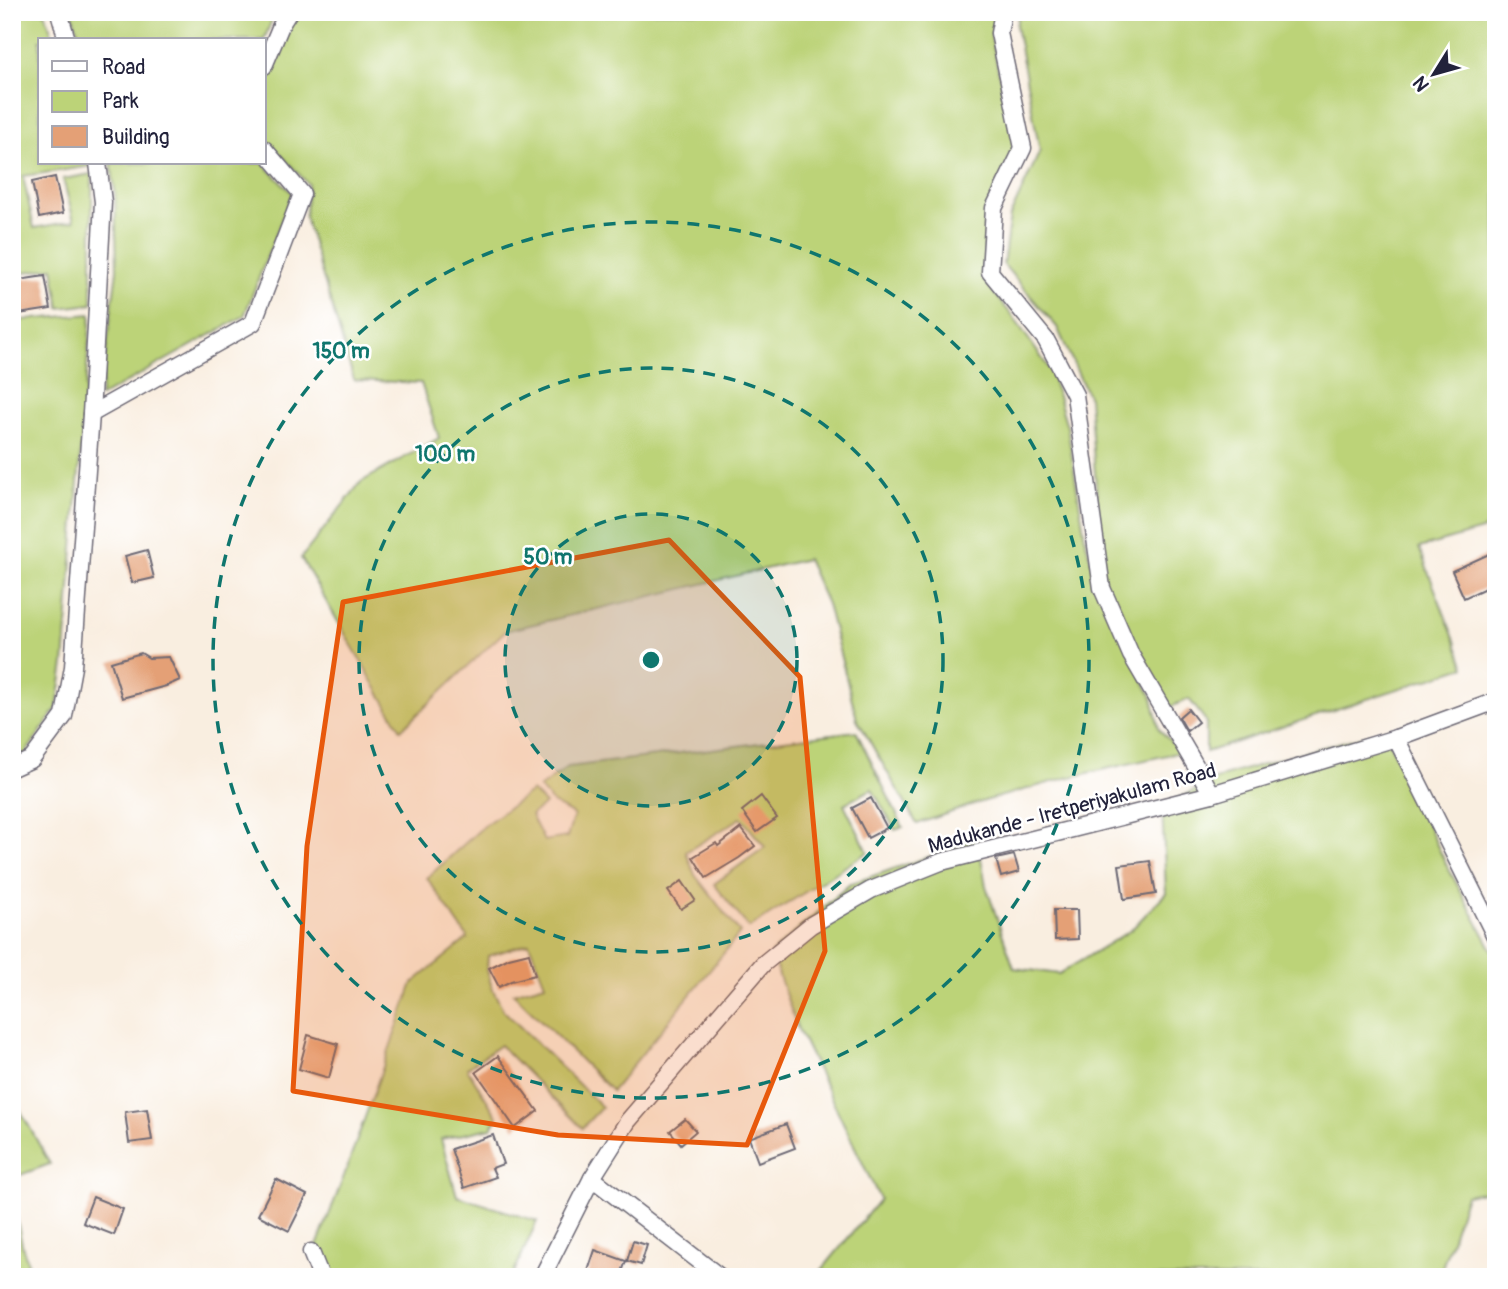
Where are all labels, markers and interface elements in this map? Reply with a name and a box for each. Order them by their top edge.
legend [38,38,266,164]
north arrow [1400,38,1470,108]
text: Road [102,54,146,81]
text: N [1408,71,1435,96]
text: Park [102,88,139,115]
text: Building [102,124,169,151]
text: 150 m [312,338,370,365]
text: 100 m [415,441,475,468]
text: 50 m [524,544,573,571]
centre of rings [639,648,663,672]
street label: Madukande - Iretperiyakulam Road [925,757,1219,860]

